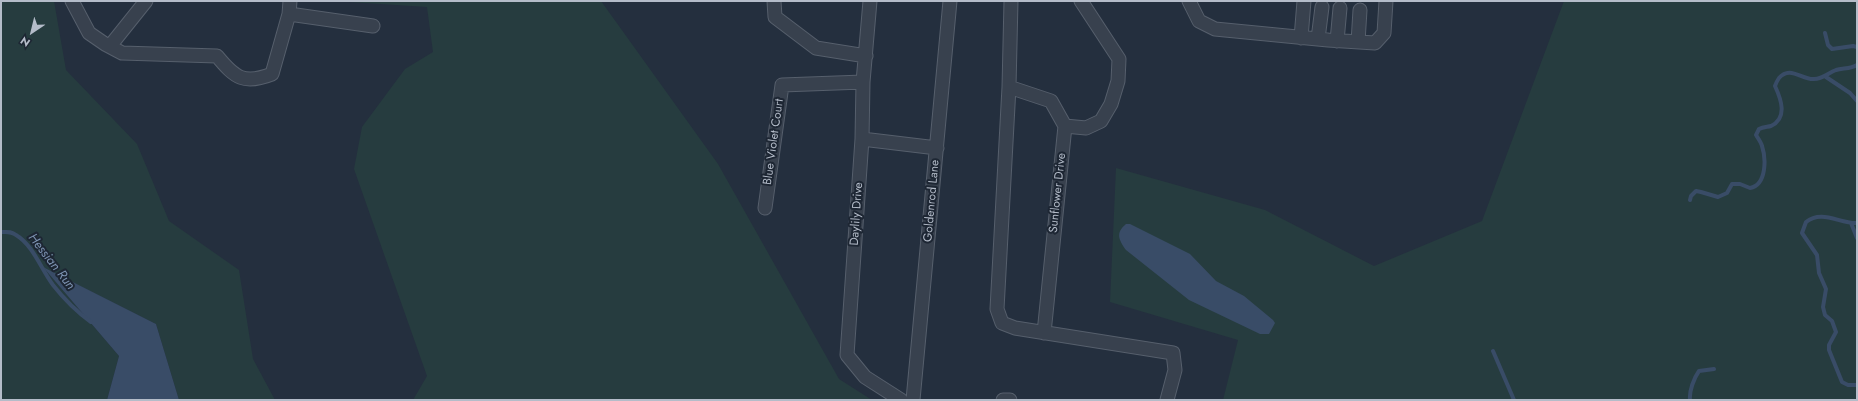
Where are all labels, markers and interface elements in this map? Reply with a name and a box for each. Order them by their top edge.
north arrow [12,12,52,52]
text: N [17,33,33,51]
street label: Blue Violet Court [761,98,787,186]
street label: Sunflower Drive [1047,152,1069,234]
street label: Goldenrod Lane [921,159,943,243]
street label: Daylily Drive [848,182,866,246]
water label: Hessian Run [24,231,78,293]

